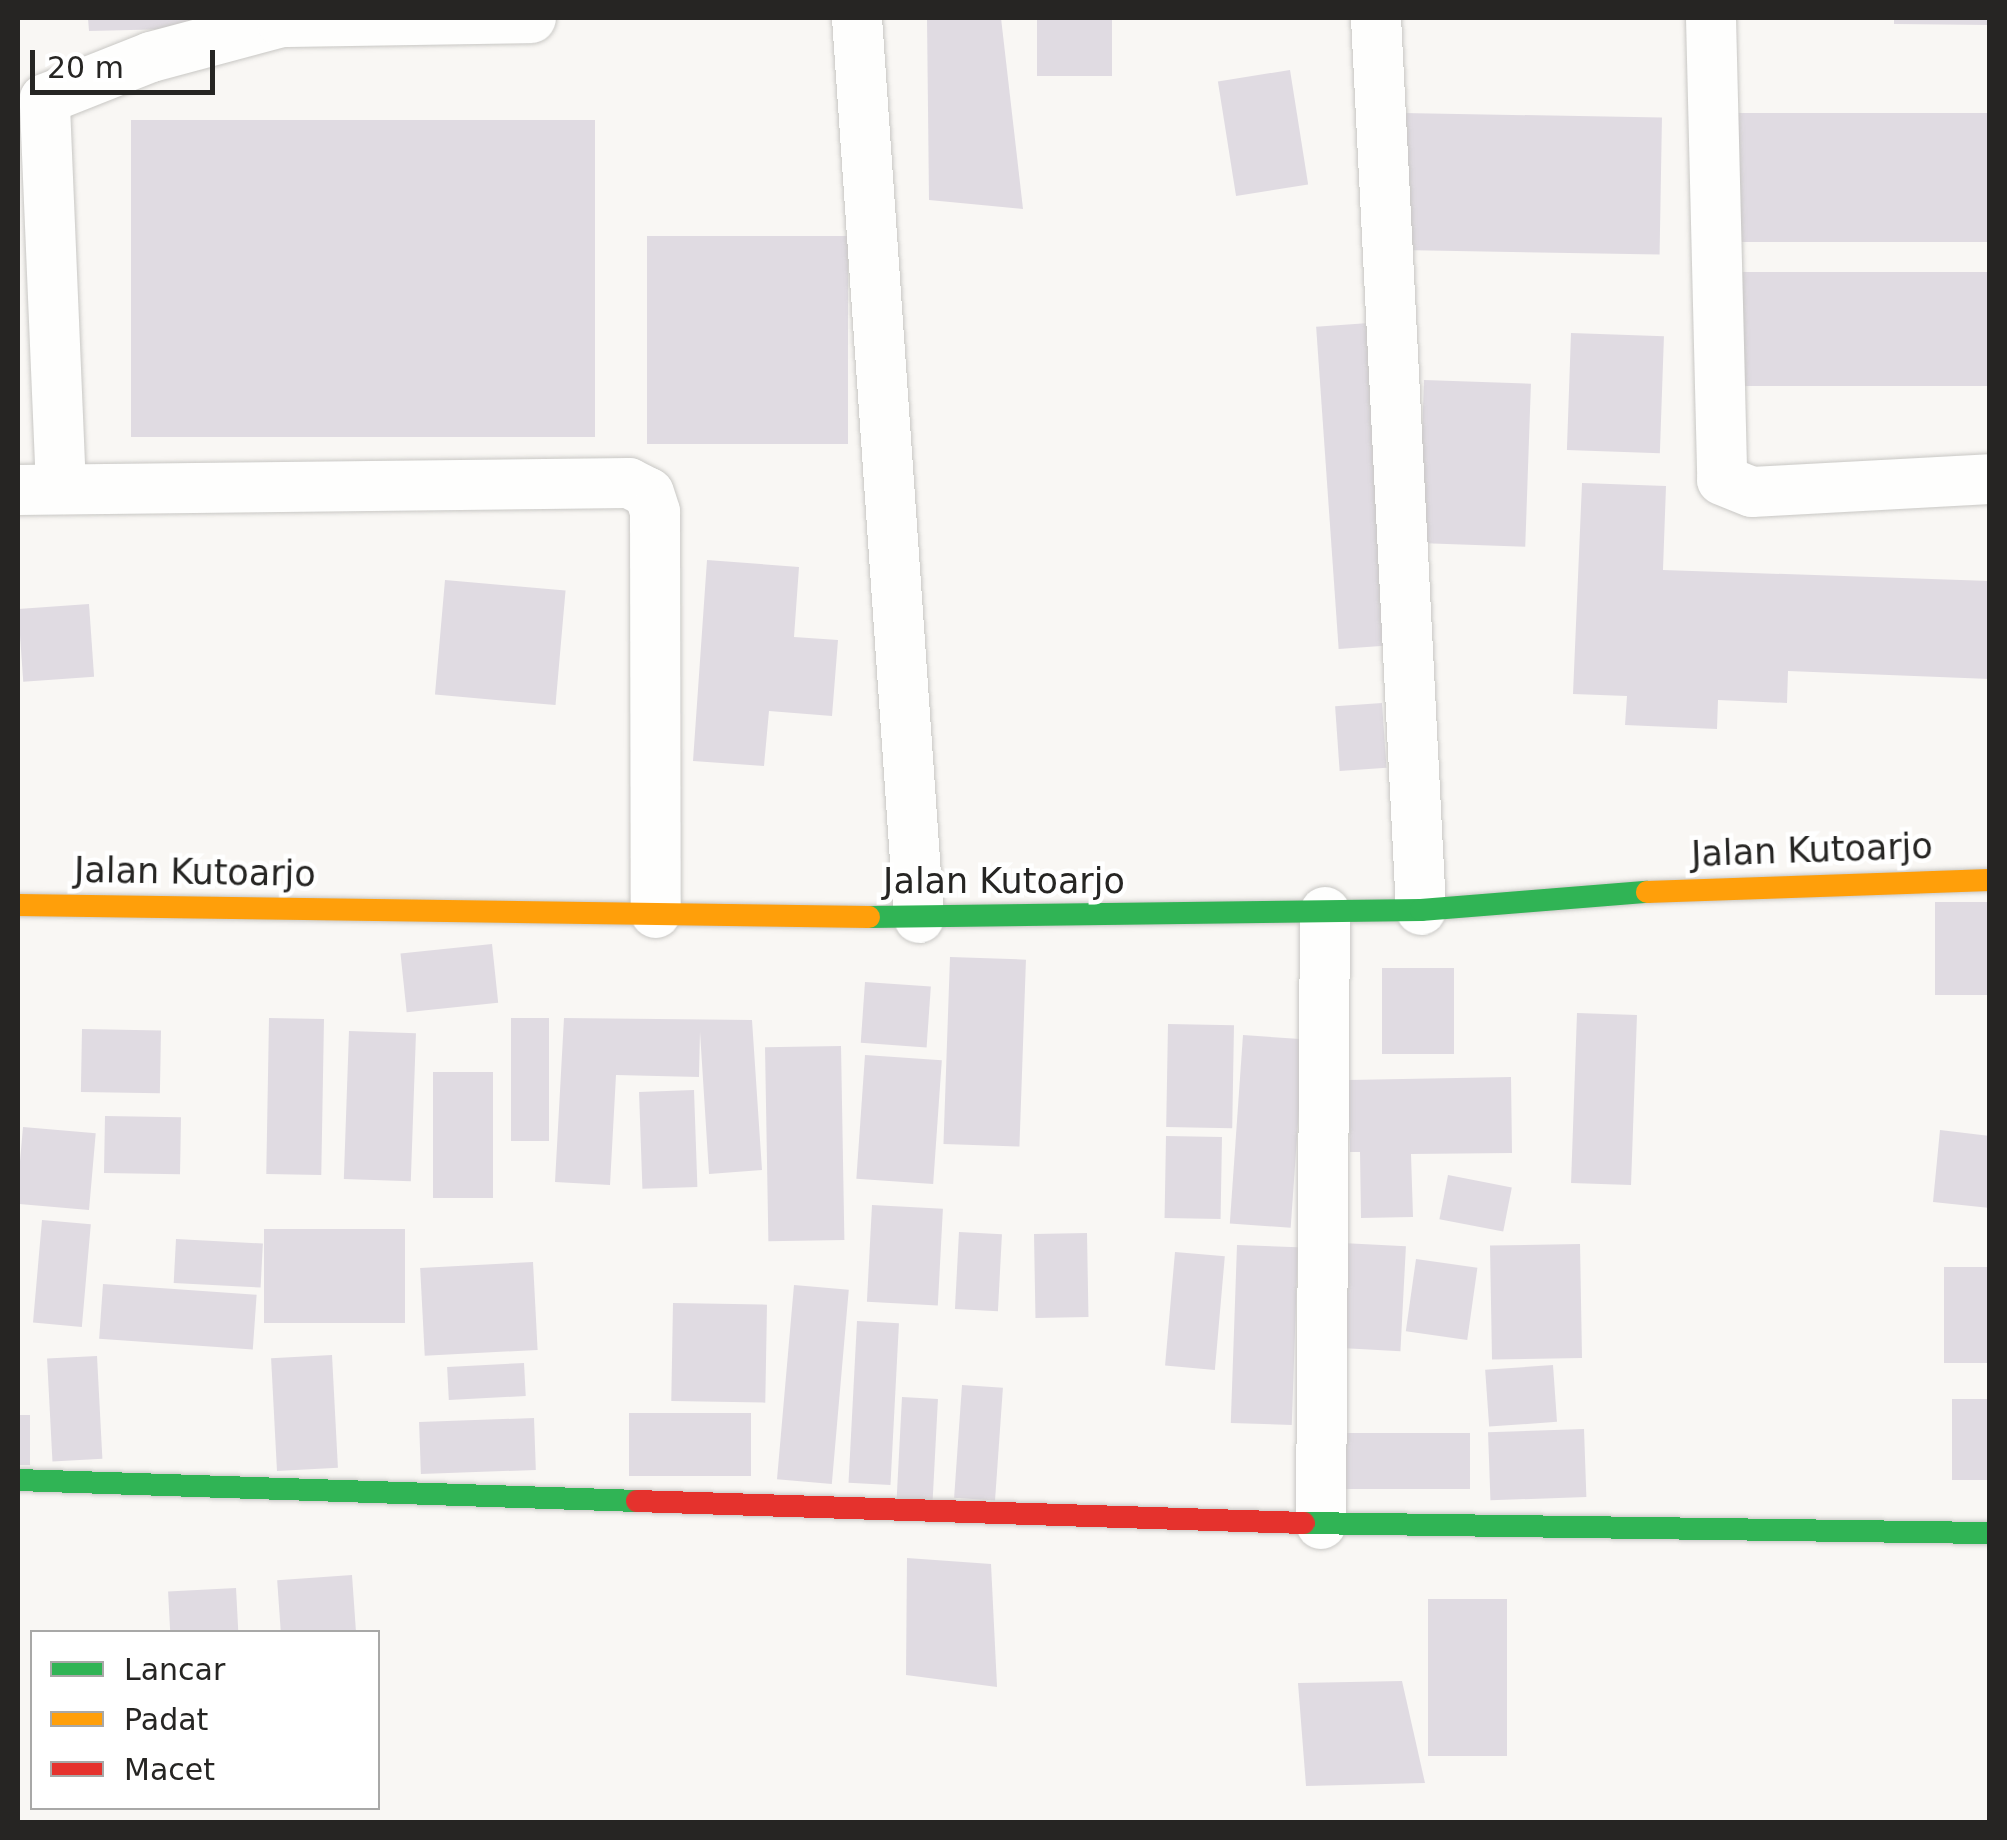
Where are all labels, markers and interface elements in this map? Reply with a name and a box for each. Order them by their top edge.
scale bar [35,30,220,92]
text: 20 m [47,50,124,85]
street label: Jalan Kutoarjo [1690,825,1934,875]
street label: Jalan Kutoarjo [74,849,316,895]
street label: Jalan Kutoarjo [883,860,1125,902]
legend [30,1630,380,1810]
text: Lancar [124,1652,225,1687]
text: Padat [124,1702,208,1737]
text: Macet [124,1752,215,1787]

